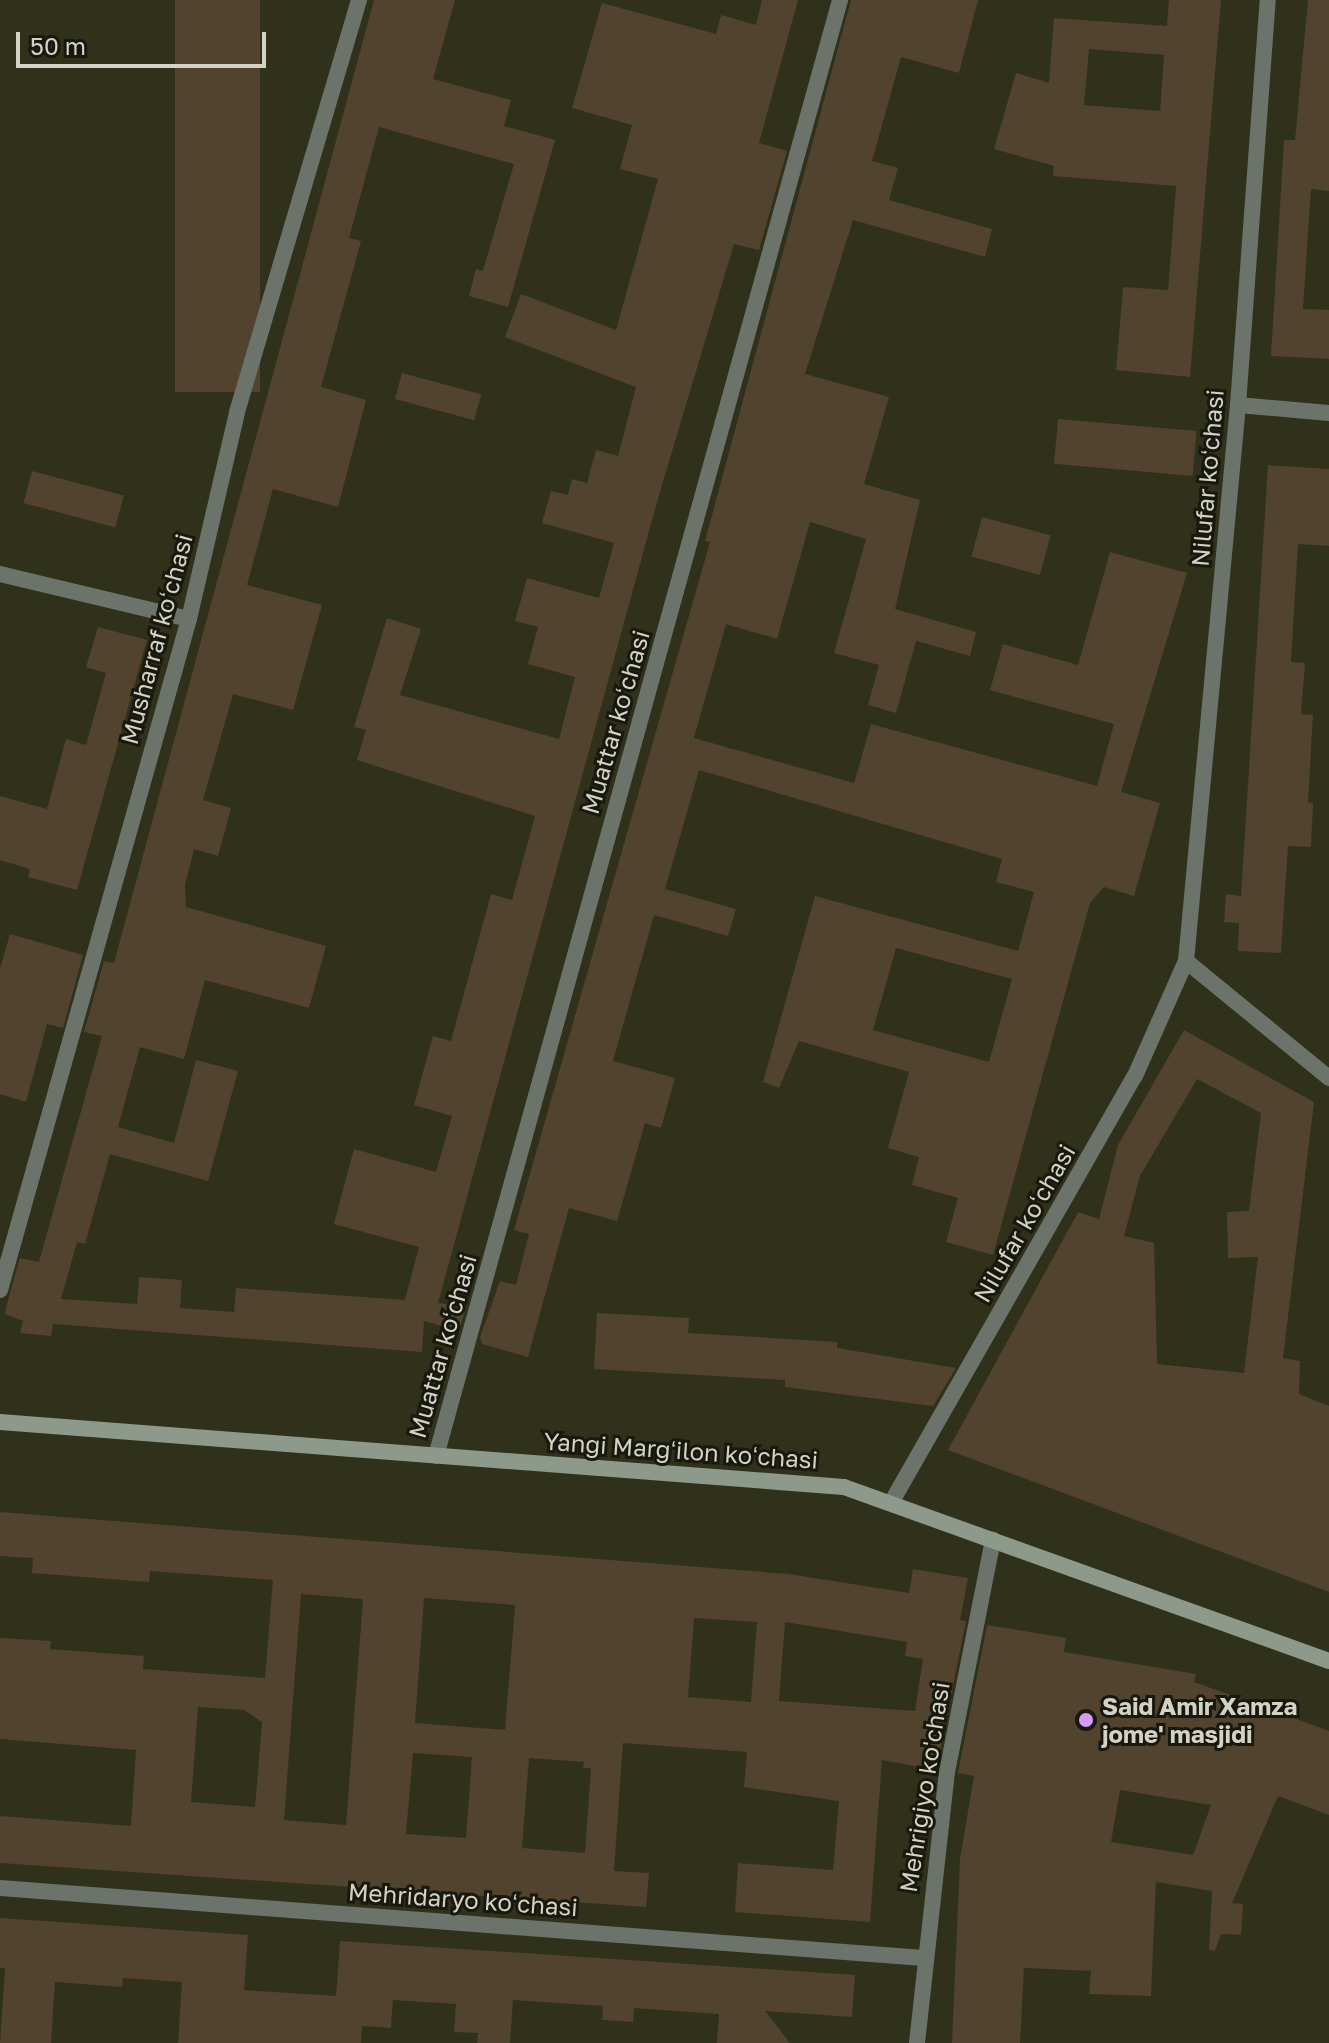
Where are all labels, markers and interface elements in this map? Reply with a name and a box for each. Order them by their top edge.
scale bar [20,16,270,66]
text: 50 m [30,31,86,60]
street label: Nilufar koʻchasi [1185,388,1229,568]
street label: Musharraf koʻchasi [114,531,198,747]
street label: Muattar koʻchasi [575,627,655,817]
street label: Nilufar koʻchasi [967,1139,1081,1307]
street label: Muattar koʻchasi [402,1251,482,1441]
street label: Yangi Margʻilon koʻchasi [543,1426,819,1474]
street label: Mehrigiyo ko'chasi [893,1680,955,1894]
place label: Said Amir Xamza jome' masjidi [1102,1692,1297,1748]
marker: Said Amir Xamza jome' masjidi [1077,1711,1095,1729]
street label: Mehridaryo koʻchasi [347,1877,579,1921]

